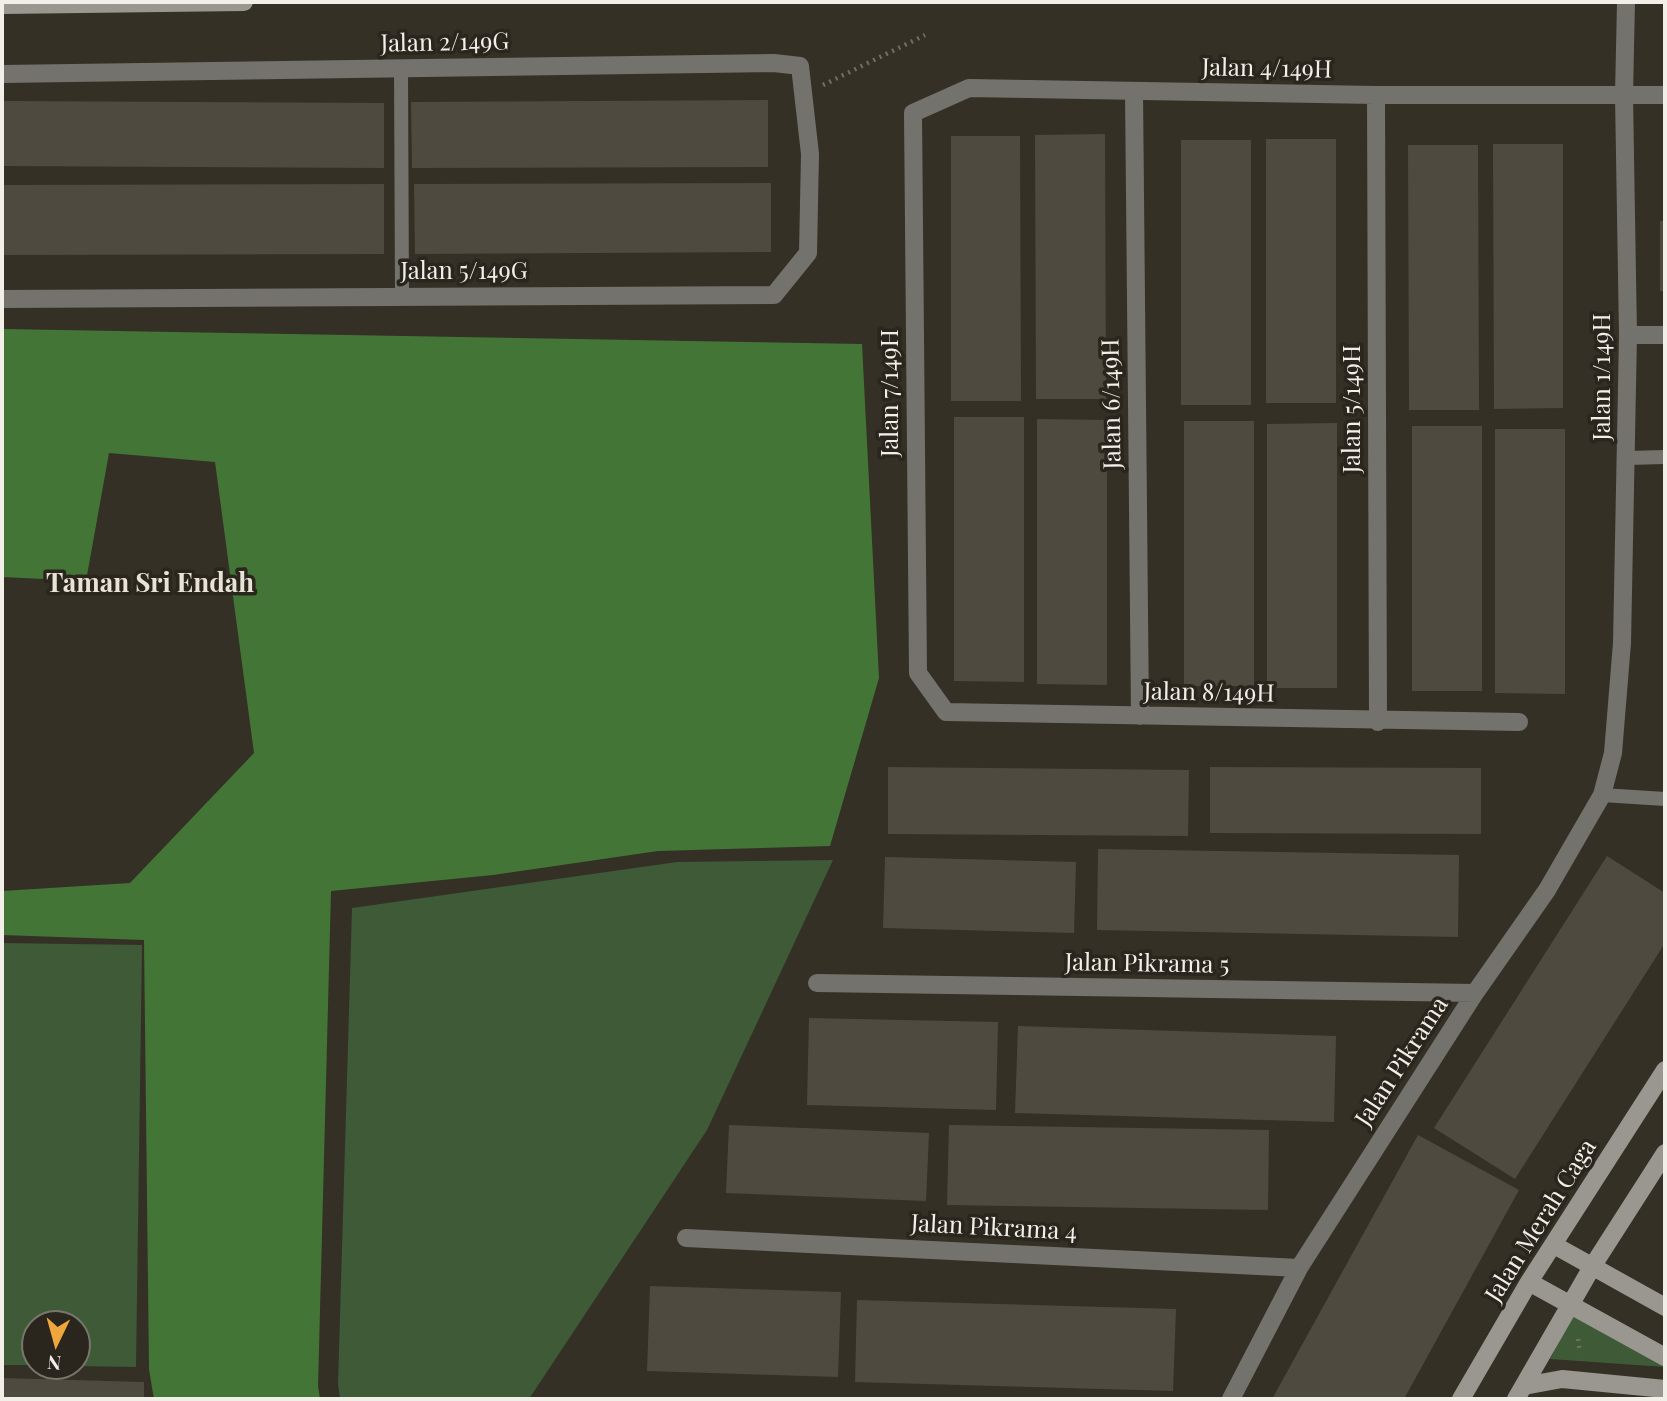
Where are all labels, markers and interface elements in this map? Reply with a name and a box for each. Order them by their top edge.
street label: Jalan 2/149G [380,27,510,59]
street label: Jalan 4/149H [1202,53,1332,85]
street label: Jalan 5/149G [400,258,528,286]
street label: Jalan 1/149H [1589,313,1617,441]
street label: Jalan 7/149H [877,329,905,457]
street label: Jalan 6/149H [1096,338,1128,470]
street label: Jalan 5/149H [1339,345,1367,473]
district label: Taman Sri Endah [46,568,254,600]
street label: Jalan 8/149H [1143,677,1275,709]
street label: Jalan Pikrama 5 [1065,948,1229,980]
street label: Jalan Pikrama [1349,992,1455,1132]
street label: Jalan Merah Caga [1479,1134,1603,1308]
street label: Jalan Pikrama 4 [910,1209,1078,1247]
north arrow [21,1310,91,1380]
text: N [46,1350,62,1377]

